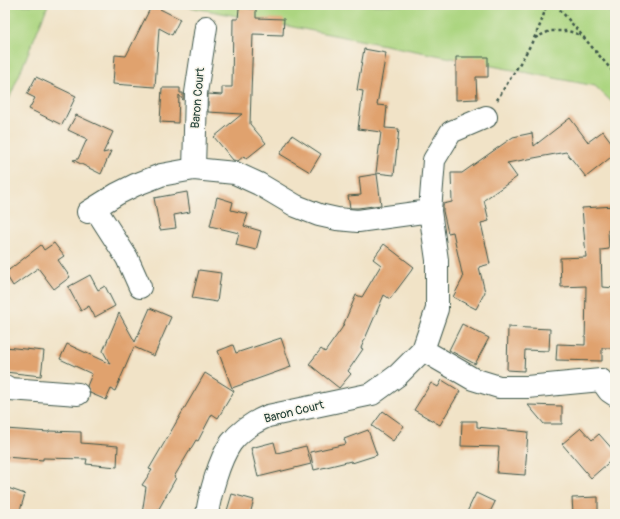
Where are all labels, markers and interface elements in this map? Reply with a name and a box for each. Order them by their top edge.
street label: Baron Court [188,67,208,129]
street label: Baron Court [263,397,326,427]

